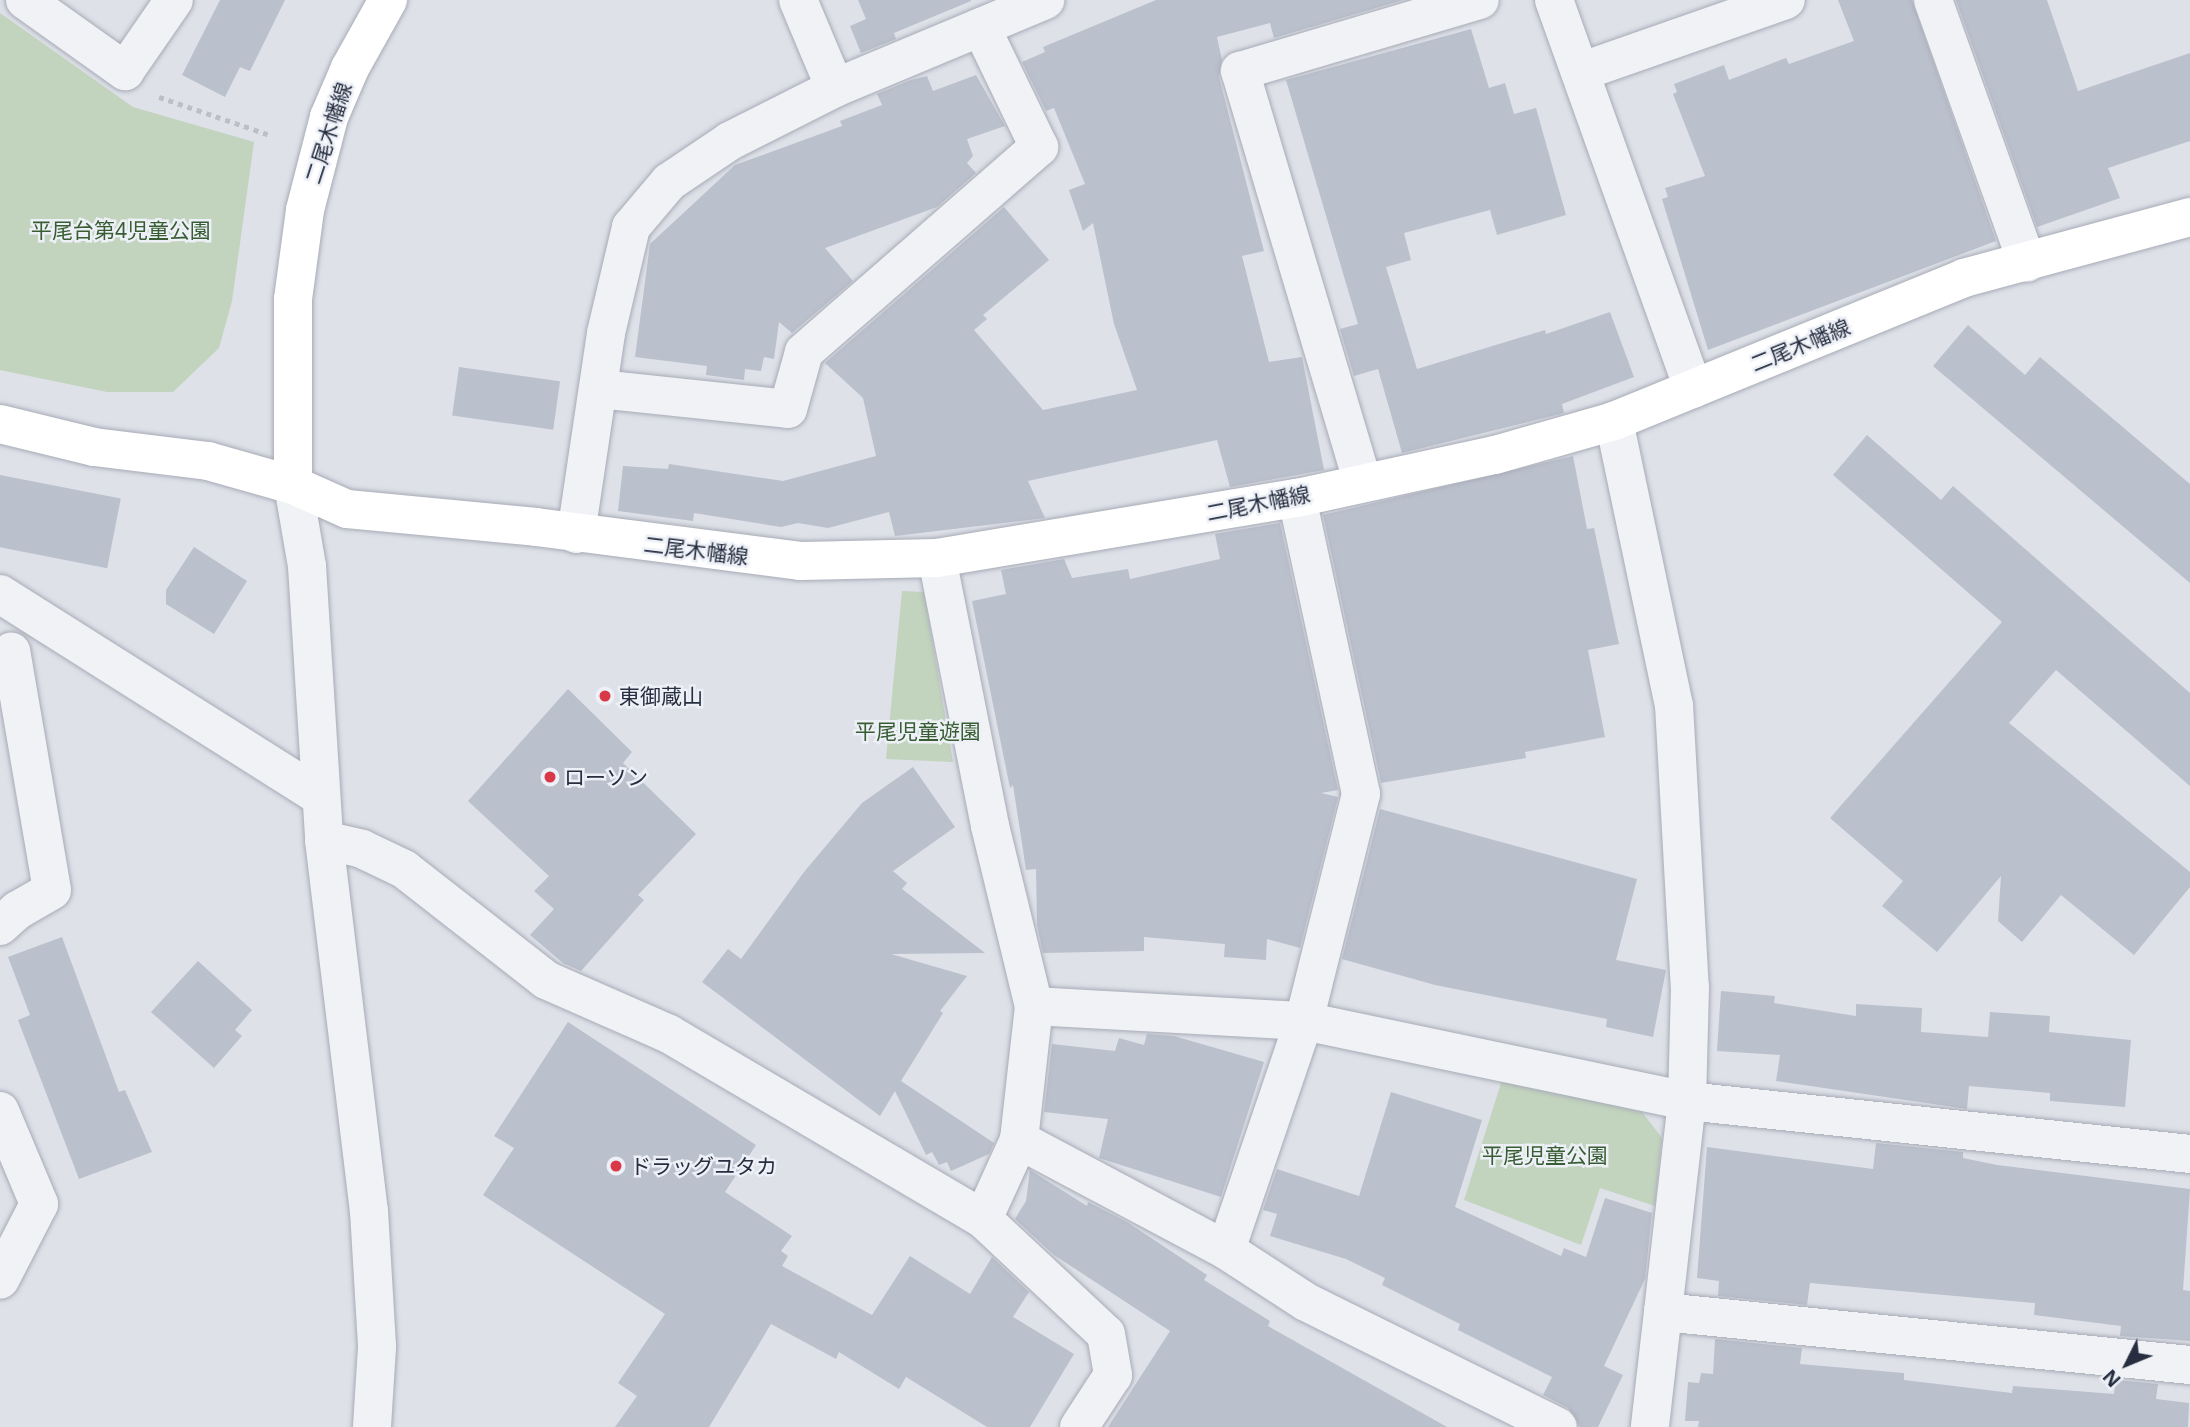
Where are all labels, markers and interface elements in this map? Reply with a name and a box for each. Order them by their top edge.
street label: 二尾木幡線 [300,79,356,187]
park label: 平尾台第4児童公園 [31,217,211,243]
street label: 二尾木幡線 [1747,314,1853,376]
street label: 二尾木幡線 [1204,481,1312,525]
street label: 二尾木幡線 [642,531,750,569]
place label: 東御蔵山 [619,683,703,709]
marker: 東御蔵山 [597,688,613,704]
park label: 平尾児童遊園 [855,718,981,744]
place label: ローソン [564,764,648,790]
marker: ローソン [542,769,558,785]
park label: 平尾児童公園 [1482,1142,1608,1168]
place label: ドラッグユタカ [630,1153,777,1179]
marker: ドラッグユタカ [608,1158,624,1174]
north arrow [2092,1329,2162,1399]
text: N [2097,1364,2126,1393]

